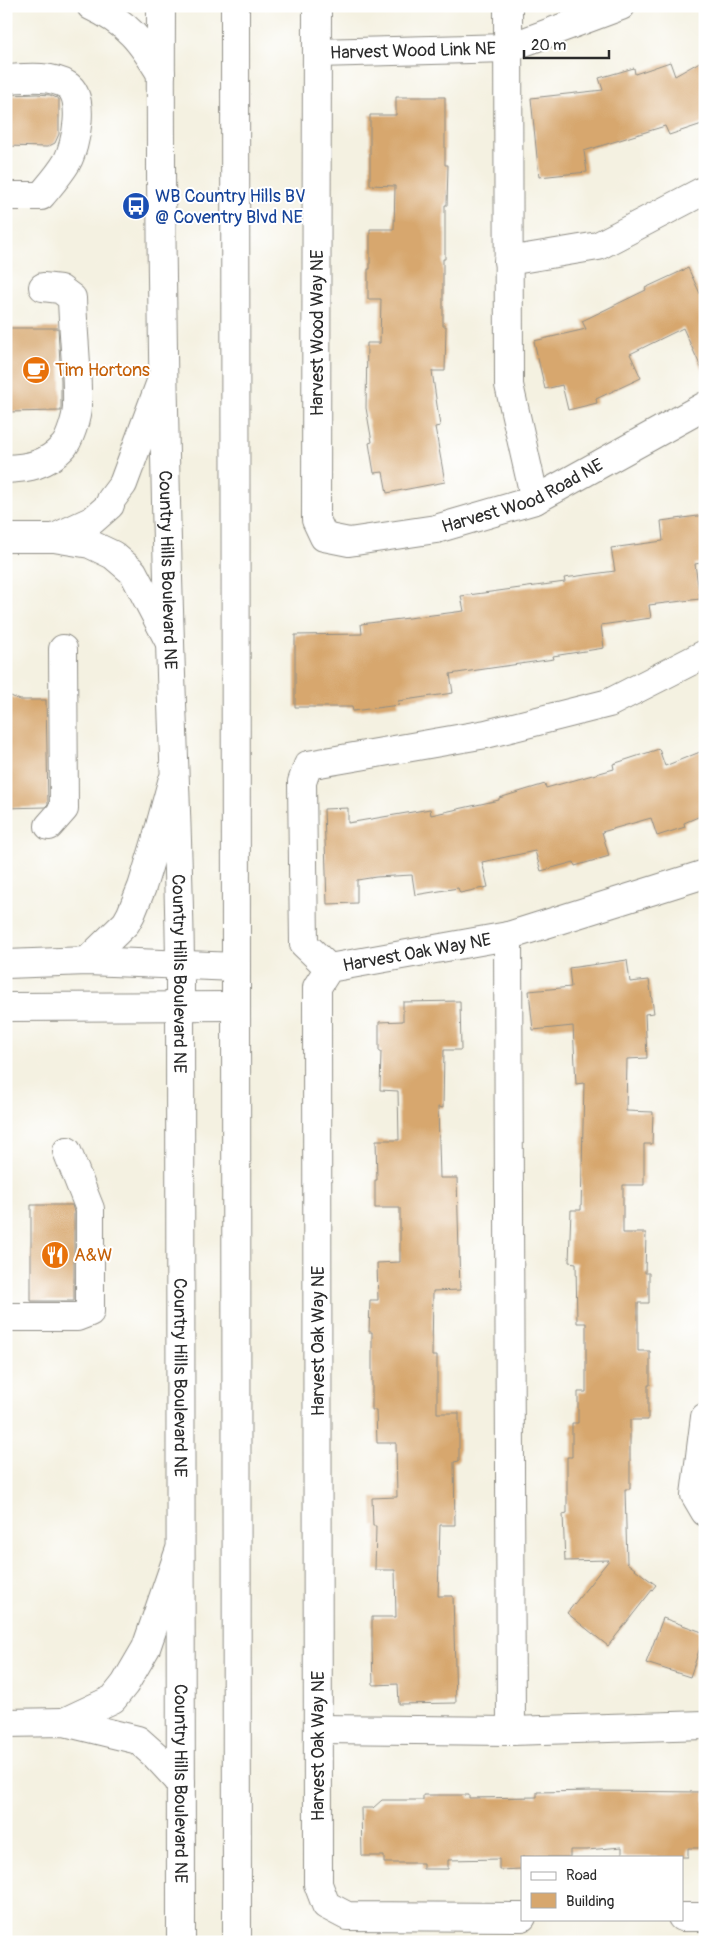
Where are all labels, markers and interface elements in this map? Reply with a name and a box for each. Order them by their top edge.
scale bar [524,28,608,60]
text: 20 m [531,36,566,55]
street label: Harvest Wood Link NE [330,37,496,64]
place label: WB Country Hills BV @ Coventry Blvd NE [155,185,306,229]
bus stop icon: WB Country Hills BV @ Coventry Blvd NE [121,191,151,221]
street label: Harvest Wood Way NE [306,250,329,416]
cafe icon: Tim Hortons [21,355,51,385]
place label: Tim Hortons [55,359,150,382]
street label: Harvest Wood Road NE [439,453,607,538]
street label: Country Hills Boulevard NE [154,470,182,670]
street label: Country Hills Boulevard NE [167,874,192,1073]
street label: Harvest Oak Way NE [341,928,493,977]
restaurant icon: A&W [40,1240,70,1270]
place label: A&W [74,1244,112,1267]
street label: Harvest Oak Way NE [307,1266,330,1416]
street label: Country Hills Boulevard NE [169,1278,192,1477]
street label: Harvest Oak Way NE [307,1671,330,1821]
street label: Country Hills Boulevard NE [169,1684,192,1883]
legend [521,1856,684,1920]
text: Road [566,1866,597,1885]
text: Building [566,1892,614,1911]

